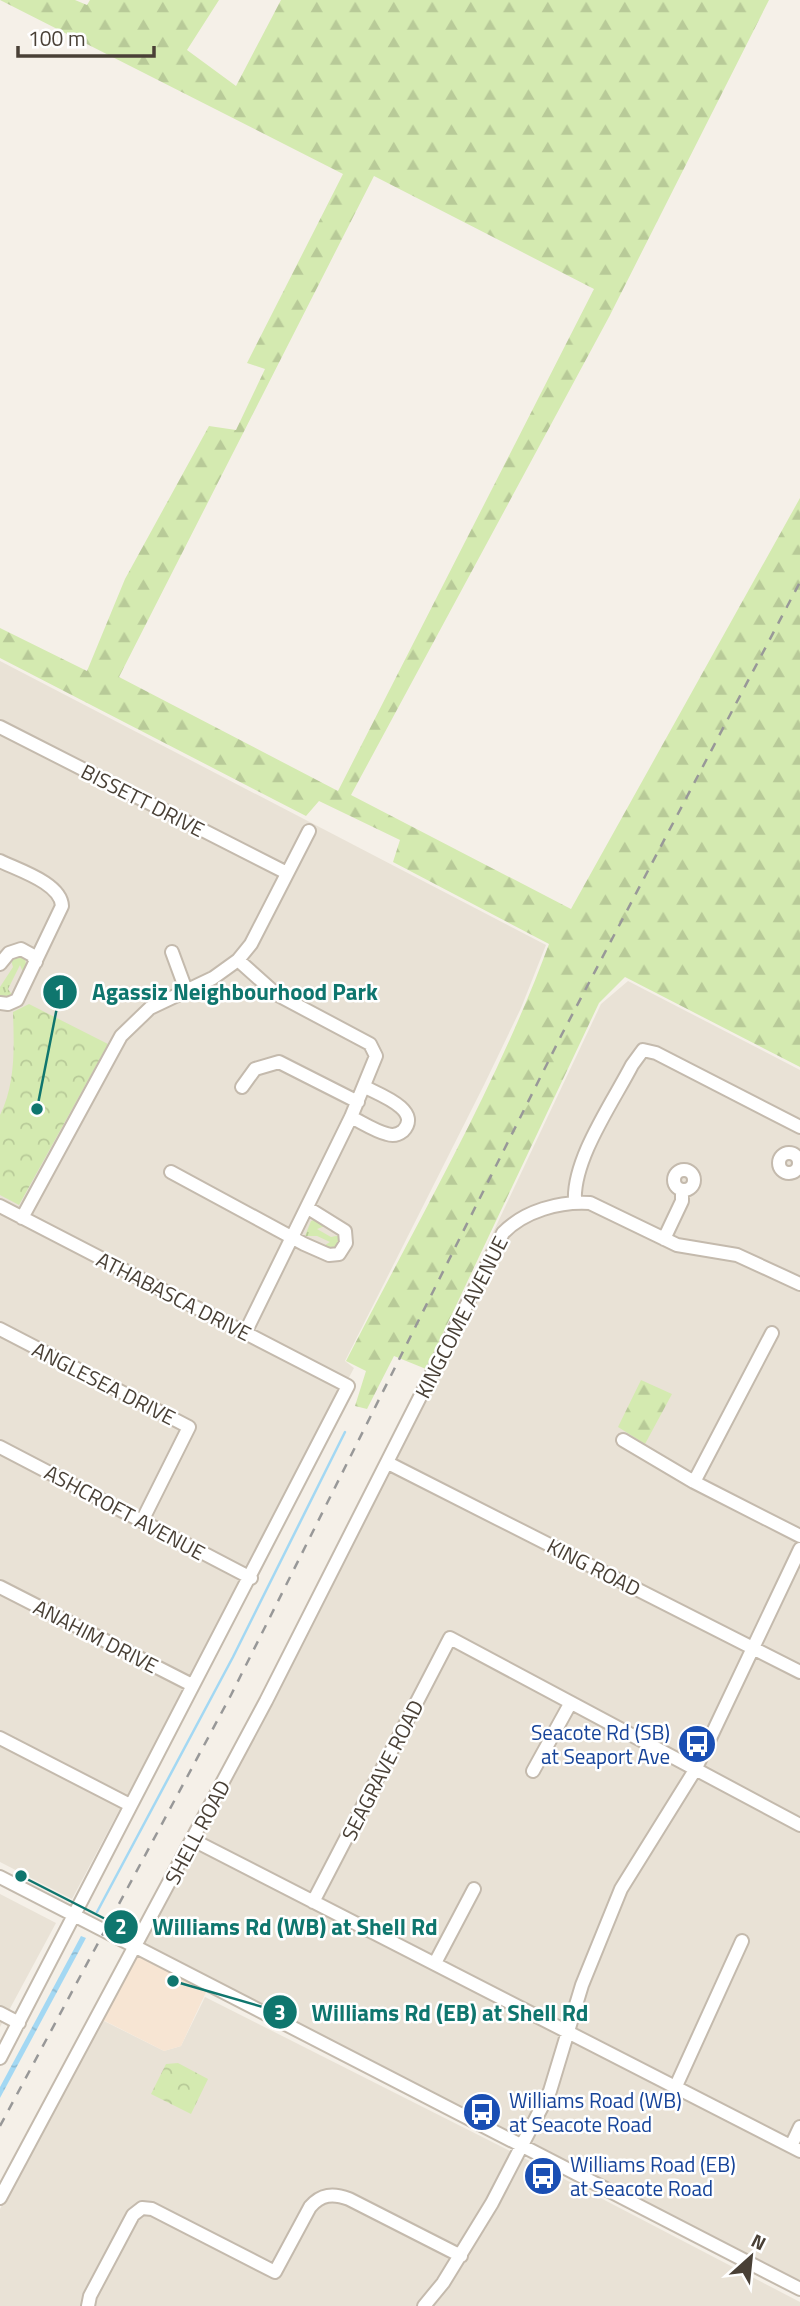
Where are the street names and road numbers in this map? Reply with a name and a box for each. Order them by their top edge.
street label: BISSETT DRIVE [76,755,210,845]
street label: KINGCOME AVENUE [406,1230,516,1404]
street label: ATHABASCA DRIVE [91,1243,257,1349]
street label: ANGLESEA DRIVE [27,1333,181,1433]
street label: ASHCROFT AVENUE [39,1456,211,1568]
street label: KING ROAD [542,1530,646,1604]
street label: ANAHIM DRIVE [28,1591,164,1681]
street label: SEAGRAVE ROAD [333,1694,431,1846]
street label: SHELL ROAD [156,1774,238,1890]

